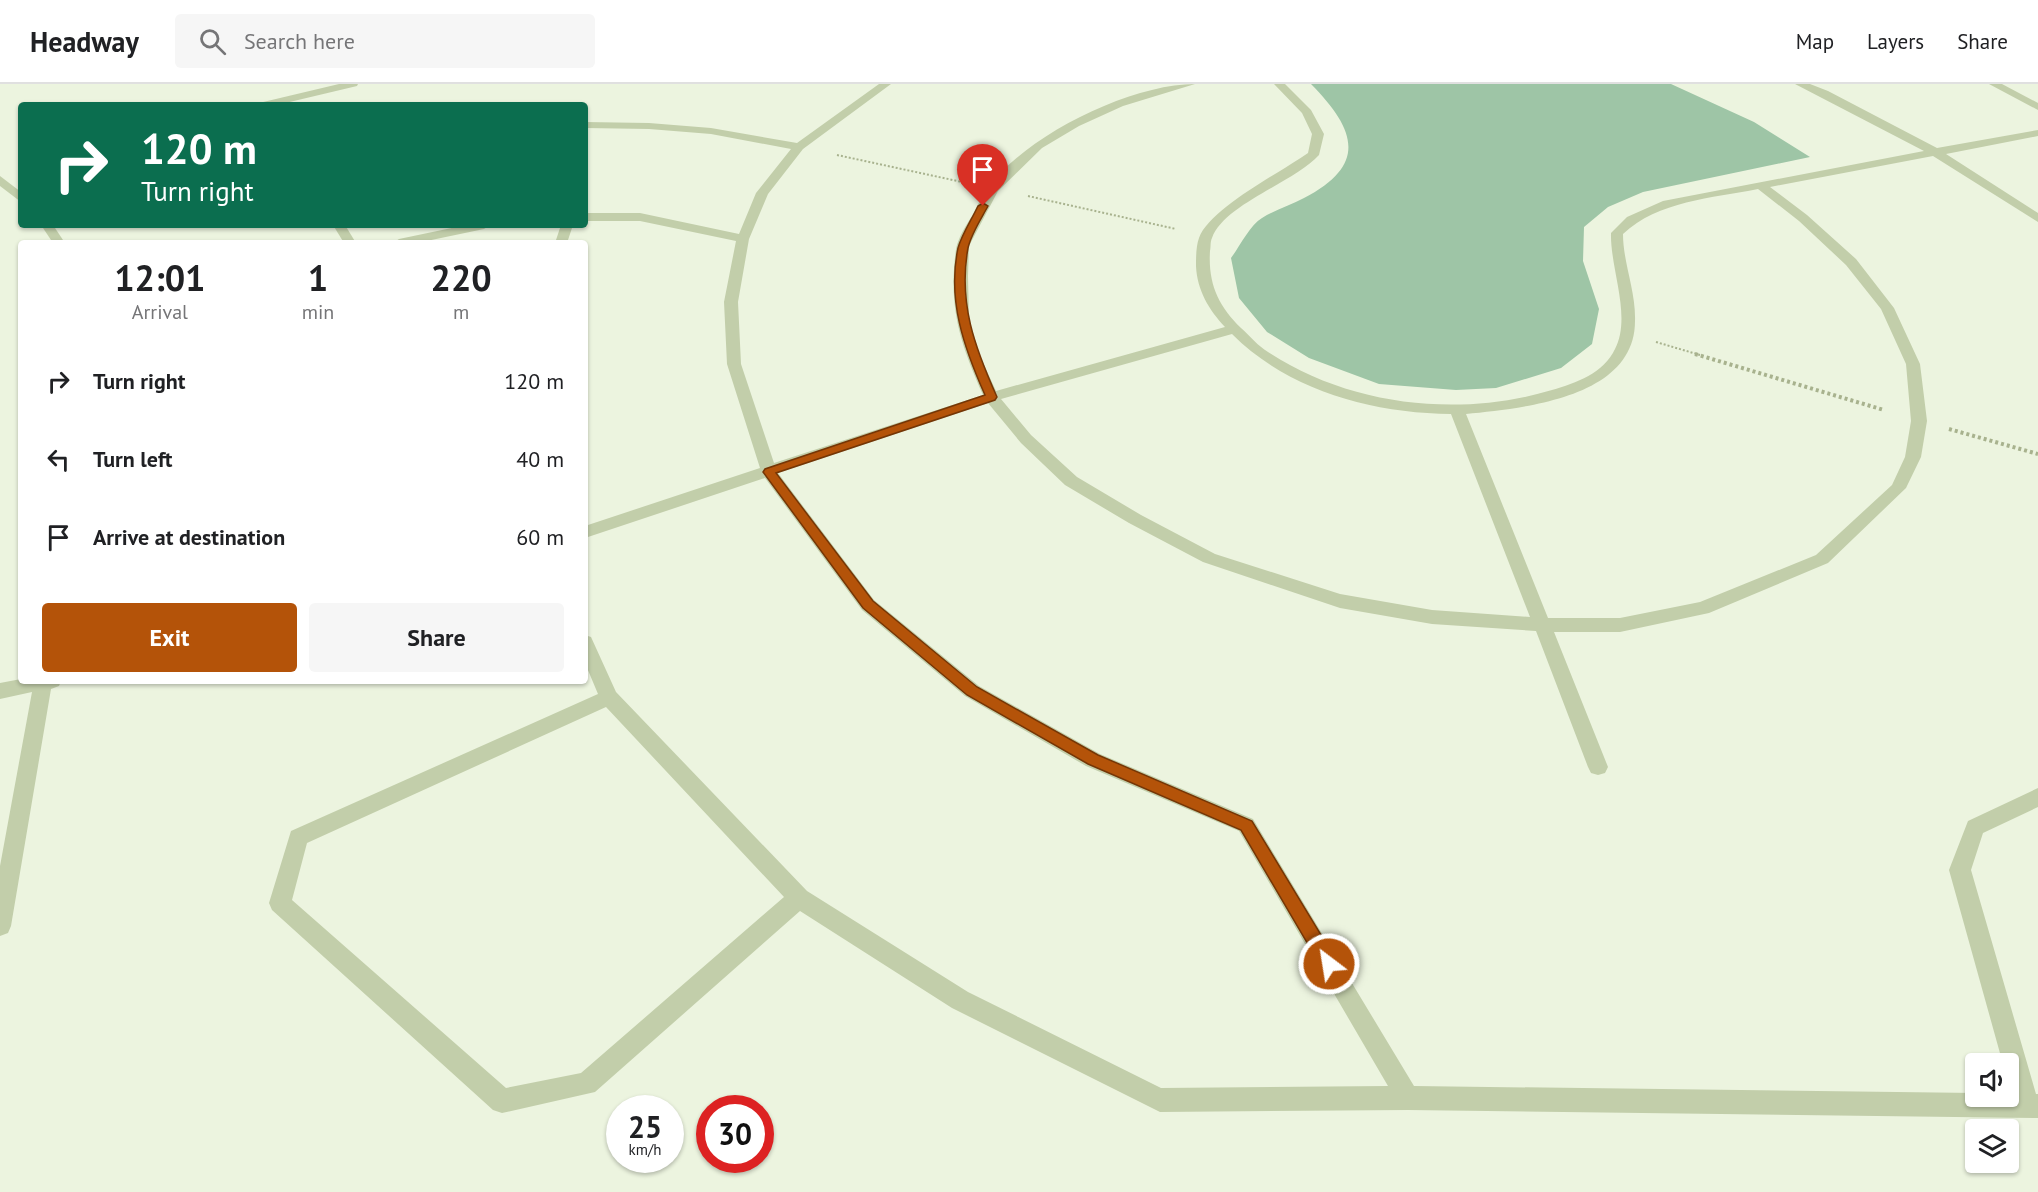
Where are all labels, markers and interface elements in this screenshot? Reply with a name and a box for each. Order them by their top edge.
search box [175,14,595,68]
text: Headway [30,23,139,60]
icon: search [196,25,229,58]
text: Search here [244,27,355,55]
text: Map [1796,28,1834,55]
text: Layers [1867,28,1924,55]
text: Share [1957,28,2008,55]
text: 120 m [141,121,257,176]
icon: right [42,126,120,204]
pin [957,144,1008,206]
icon: arrive [966,153,999,186]
text: Turn right [141,174,254,208]
text: 12:01 [114,254,206,301]
text: 1 [308,254,328,301]
text: 220 [431,254,492,301]
text: Arrival [132,299,188,325]
text: min [302,299,334,325]
text: m [453,299,469,325]
icon: right [42,365,75,398]
text: Turn right [93,367,185,395]
text: 120 m [504,367,564,395]
icon: left [42,443,75,476]
text: Turn left [93,445,173,473]
text: 40 m [516,445,564,473]
icon: arrive [42,521,75,554]
text: Arrive at destination [93,523,285,551]
text: 60 m [516,523,564,551]
button: Exit [42,603,297,672]
button: Share [309,603,564,672]
position arrow [1297,932,1361,996]
map controls [1965,1053,2019,1173]
button: sound [1965,1053,2019,1107]
speed limit sign: 30 [696,1095,774,1173]
text: 25 [628,1107,662,1146]
button: layers [1965,1119,2019,1173]
text: km/h [629,1140,661,1159]

